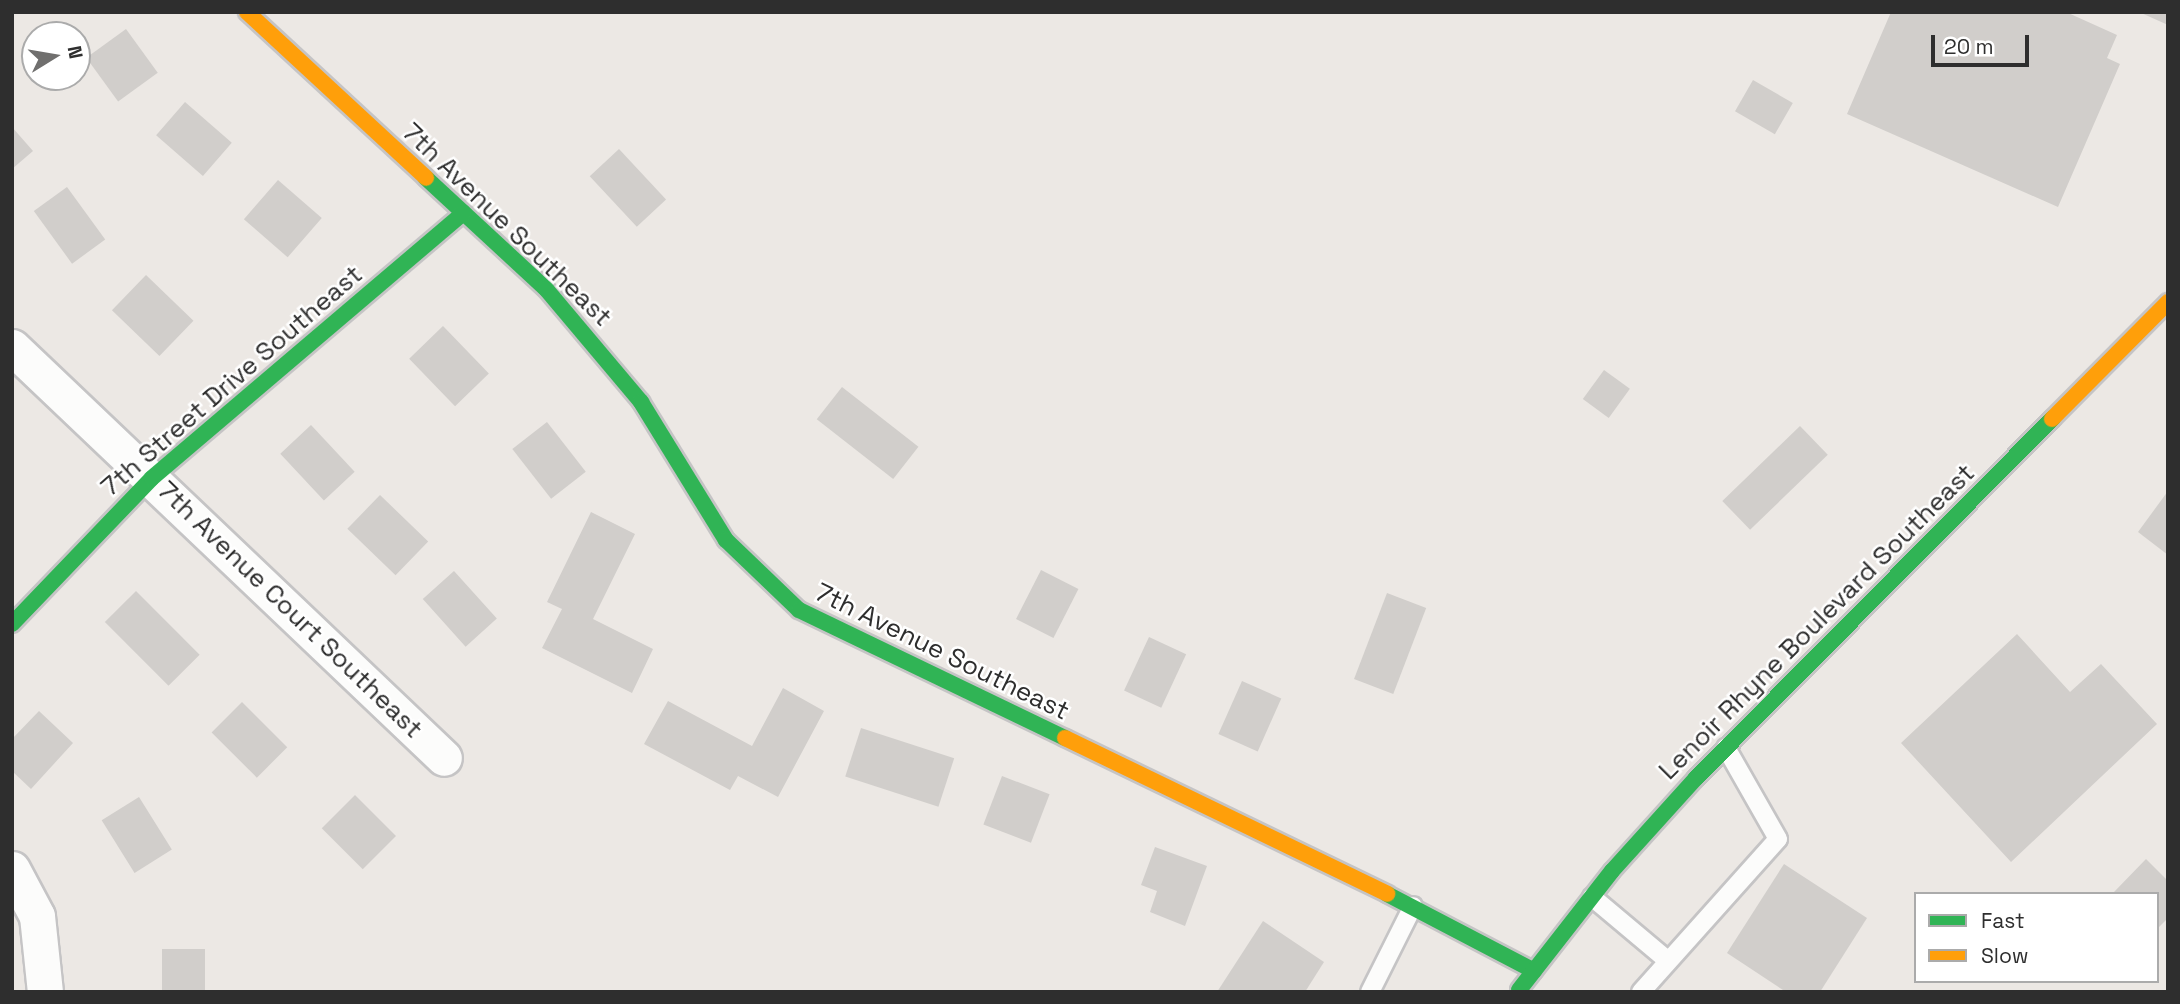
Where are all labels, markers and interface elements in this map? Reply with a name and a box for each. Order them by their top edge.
north arrow [21,21,91,91]
scale bar [1935,21,2033,65]
text: 20 m [1944,33,1994,60]
text: N [62,44,89,61]
street label: 7th Avenue Southeast [396,117,618,333]
street label: 7th Street Drive Southeast [95,259,369,503]
street label: Lenoir Rhyne Boulevard Southeast [1653,458,1981,786]
street label: 7th Avenue Court Southeast [151,475,429,745]
street label: 7th Avenue Southeast [810,577,1074,727]
legend [1914,892,2159,983]
text: Fast [1981,907,2025,934]
text: Slow [1981,942,2029,969]

